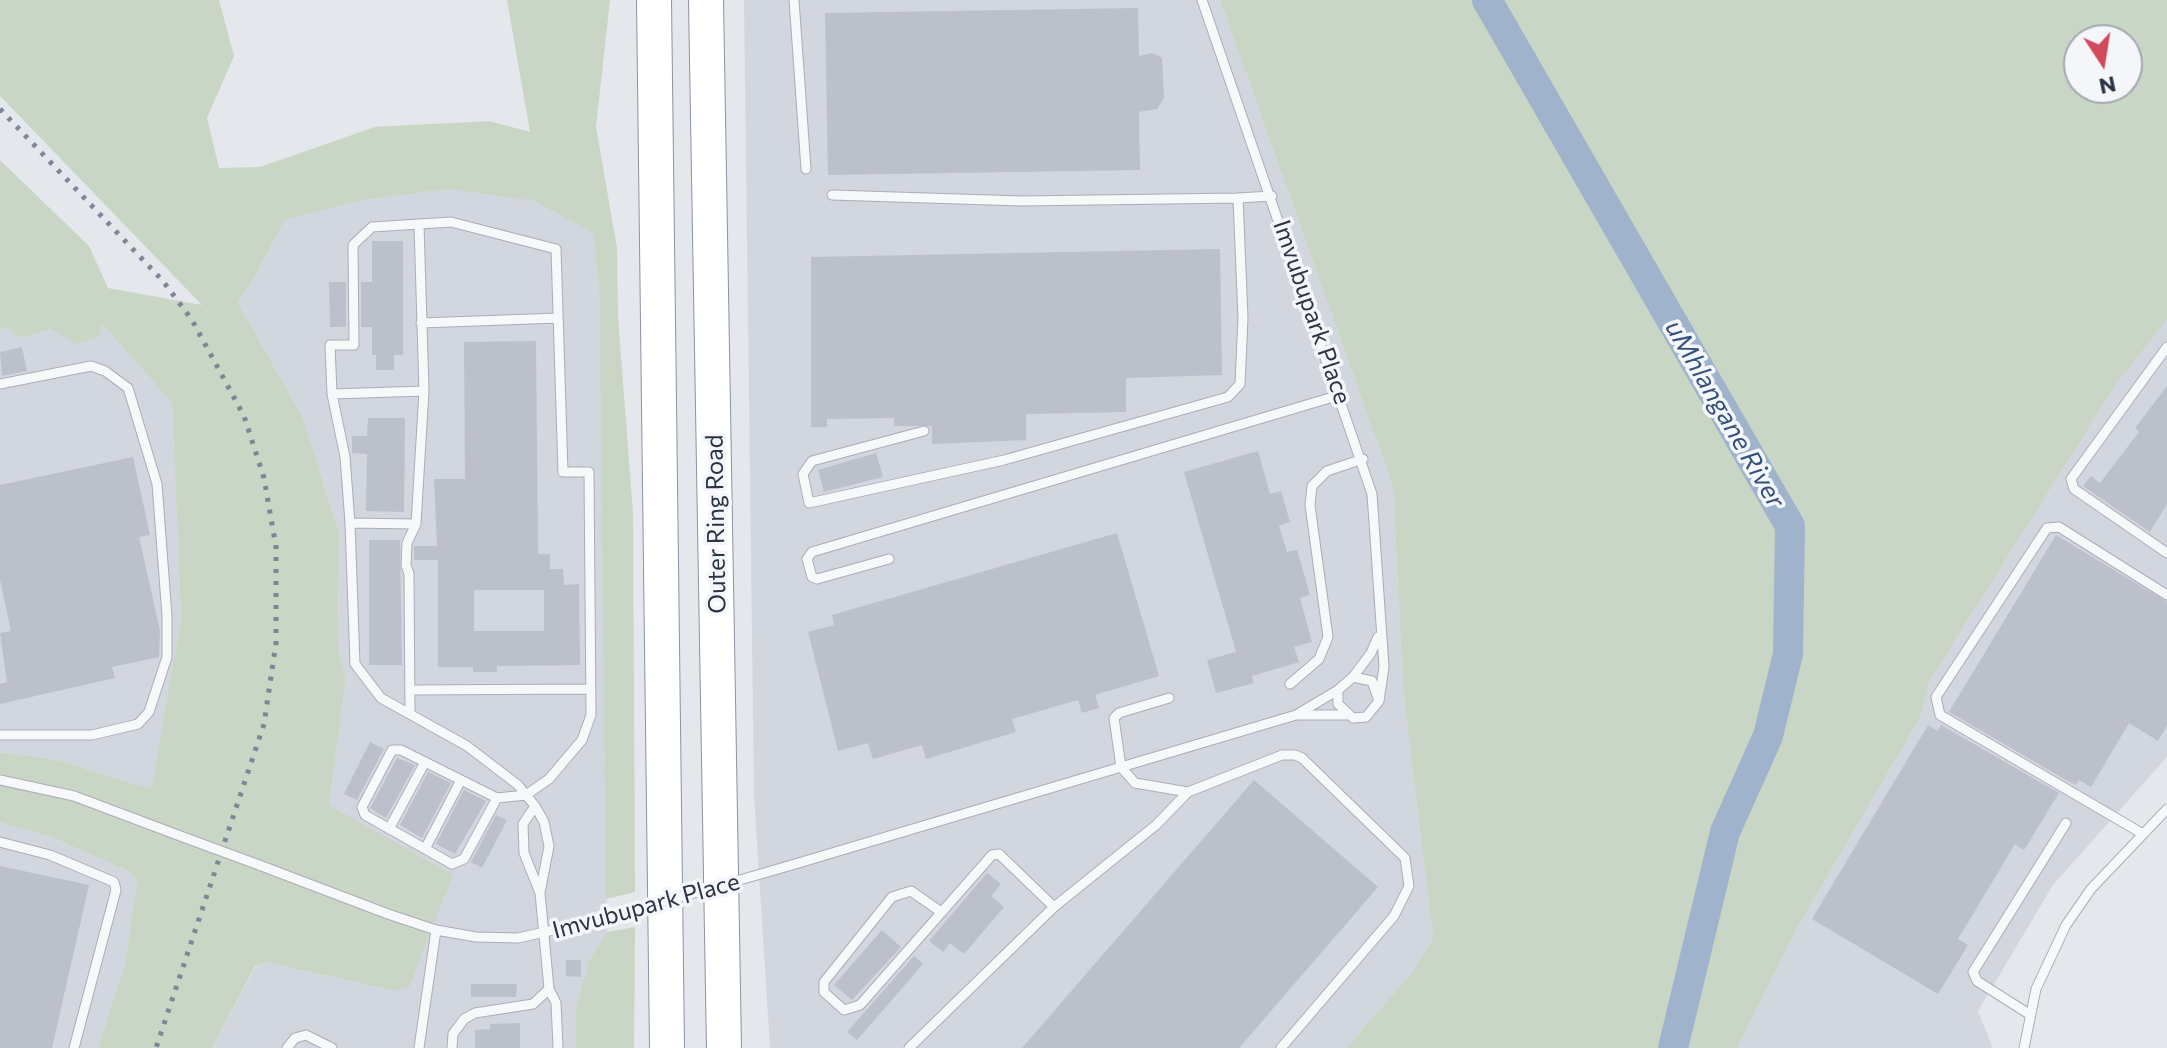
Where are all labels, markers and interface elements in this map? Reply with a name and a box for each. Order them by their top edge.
north arrow [2063,24,2143,104]
text: N [2097,71,2119,101]
street label: Imvubupark Place [1267,216,1357,408]
water label: uMhlangane River [1659,314,1791,514]
street label: Outer Ring Road [700,434,732,614]
street label: Imvubupark Place [549,867,743,945]

